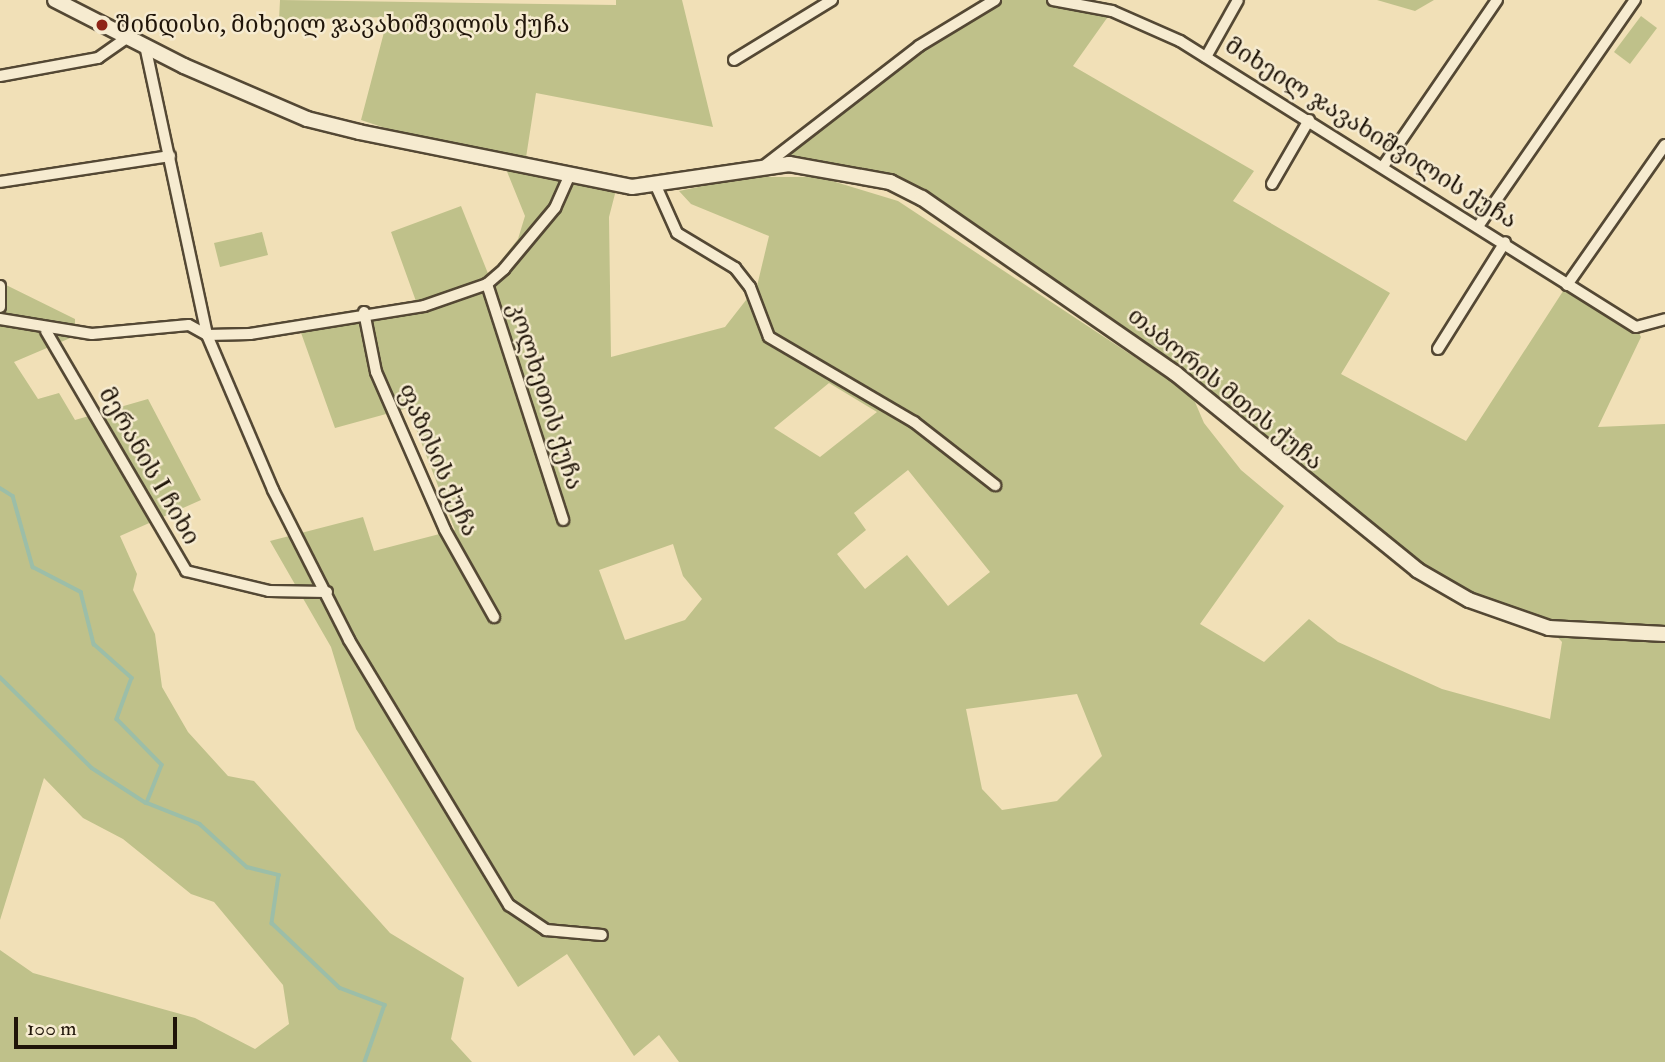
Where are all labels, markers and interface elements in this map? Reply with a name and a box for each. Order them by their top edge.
place label: შინდისი, მიხეილ ჯავახიშვილის ქუჩა [116,11,570,39]
marker: შინდისი, მიხეილ ჯავახიშვილის ქუჩა [94,17,110,33]
street label: მიხეილ ჯავახიშვილის ქუჩა [1220,31,1522,235]
street label: კოლხეთის ქუჩა [501,299,589,493]
street label: თაბორის მთის ქუჩა [1122,301,1328,477]
street label: ფაზისის ქუჩა [391,379,485,541]
street label: მერანის I ჩიხი [92,382,206,550]
scale bar [18,1002,180,1046]
text: 100 m [27,1015,77,1042]

